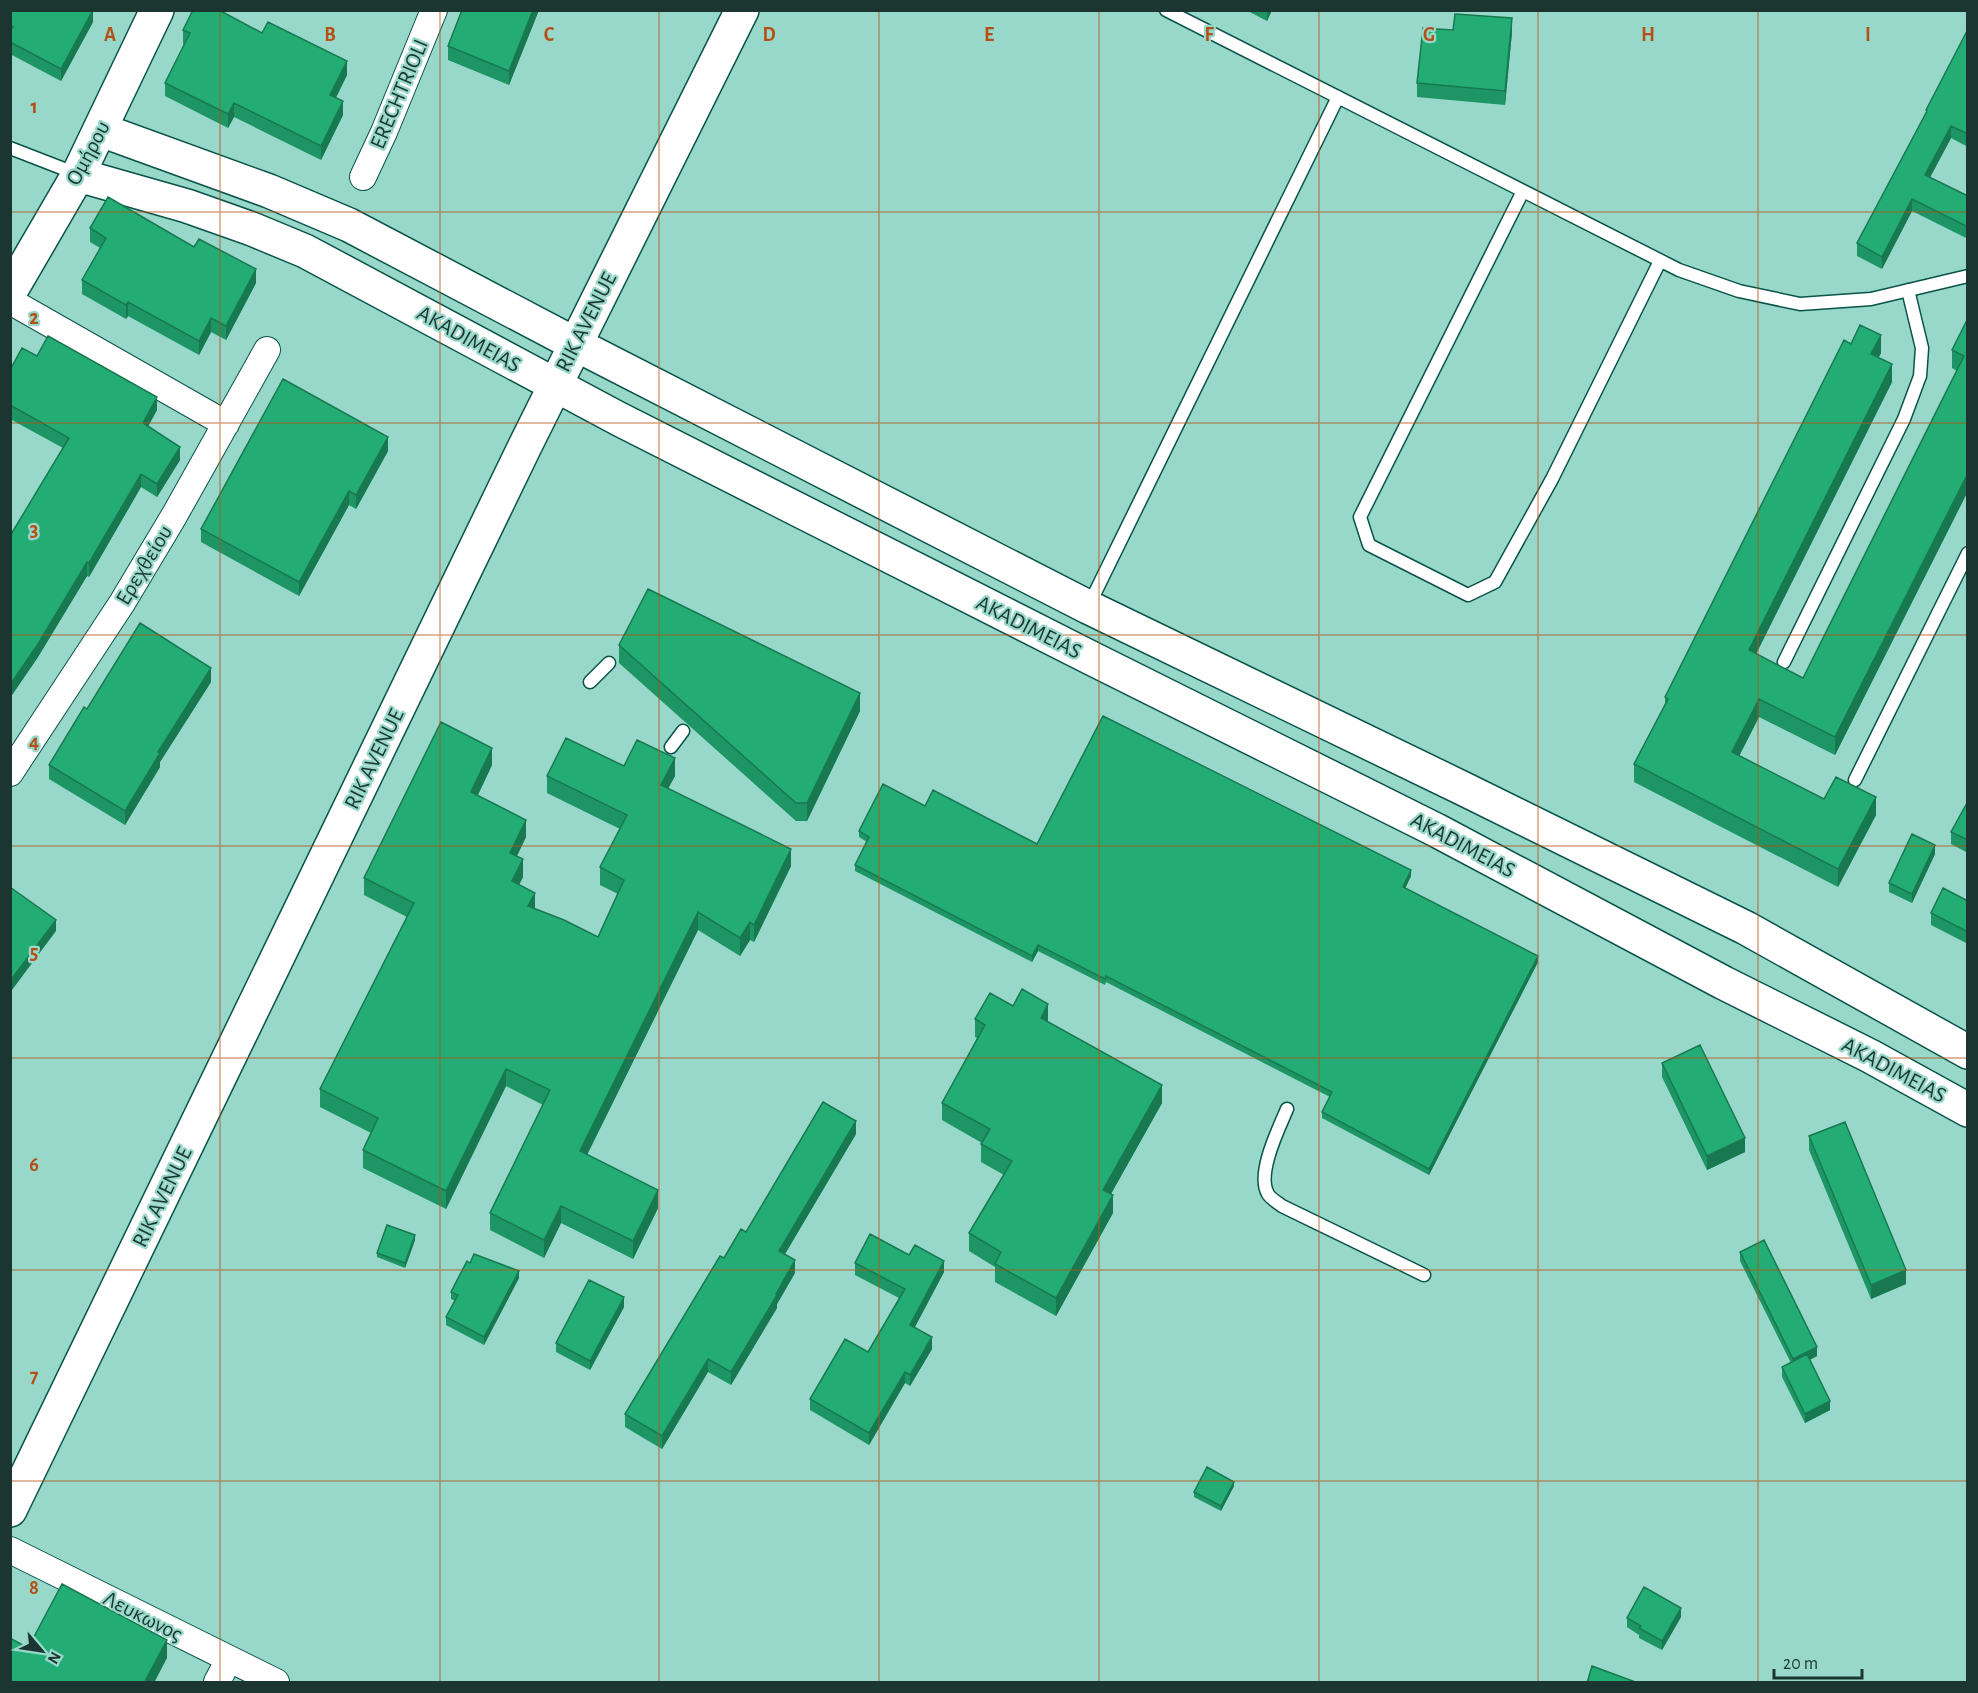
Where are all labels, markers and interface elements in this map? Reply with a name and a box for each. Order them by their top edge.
text: A [104,25,116,45]
text: B [324,25,336,45]
text: C [544,25,555,45]
text: D [762,25,776,45]
text: E [984,25,994,45]
text: F [1204,25,1214,45]
text: G [1423,25,1435,45]
text: H [1641,25,1655,45]
text: I [1865,25,1871,45]
street label: ERECHTRIOLI [366,36,432,152]
text: 1 [30,97,38,117]
street label: Ομήρου [62,117,114,189]
street label: RIK AVENUE [552,268,621,375]
street label: AKADIMEIAS [414,302,524,376]
text: 2 [29,308,39,328]
text: 3 [30,520,38,540]
street label: Ερεχθείου [112,521,176,609]
street label: AKADIMEIAS [973,591,1085,663]
street label: RIK AVENUE [340,705,408,813]
text: 4 [29,732,39,752]
street label: AKADIMEIAS [1407,808,1519,882]
text: 5 [30,943,38,963]
street label: AKADIMEIAS [1838,1033,1950,1107]
street label: RIK AVENUE [128,1143,196,1251]
text: 6 [29,1155,39,1175]
text: 7 [30,1366,39,1386]
text: 8 [29,1578,39,1598]
street label: Λευκωνος [100,1587,186,1645]
north arrow [12,1621,72,1681]
scale bar [1774,1642,1862,1680]
text: N [45,1649,64,1667]
text: 20 m [1783,1655,1818,1673]

